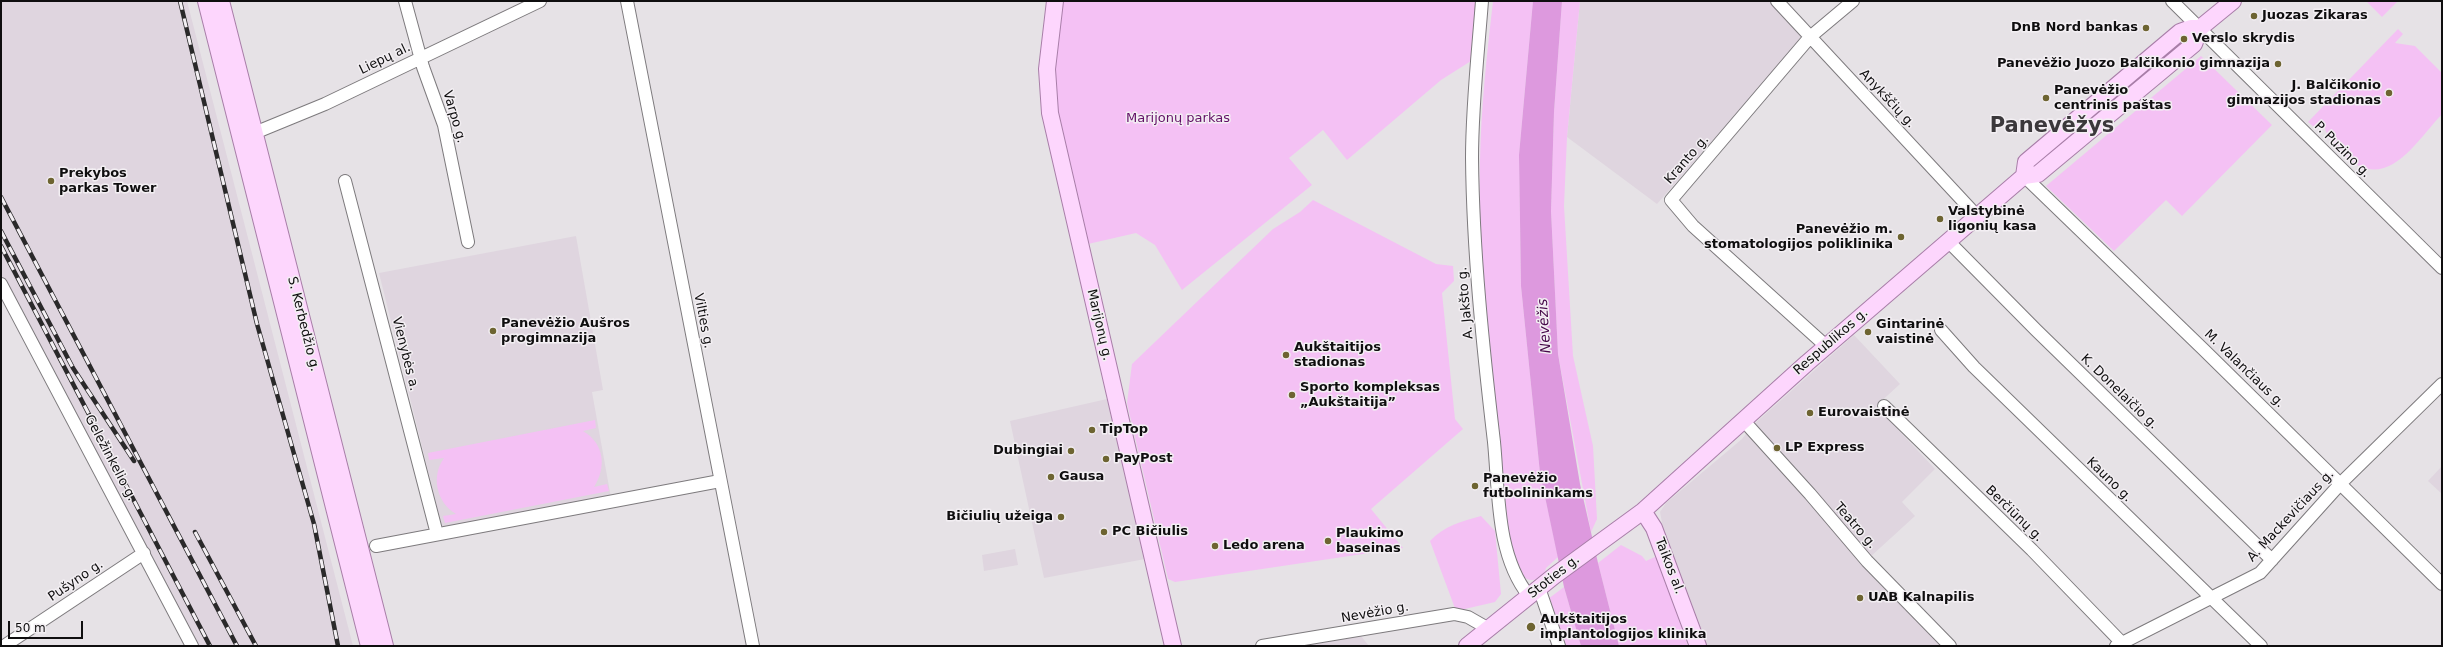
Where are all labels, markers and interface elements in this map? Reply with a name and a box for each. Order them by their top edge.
place label: Juozas Zikaras [2262,8,2368,24]
marker: Juozas Zikaras [2249,11,2259,21]
place label: DnB Nord bankas [2011,20,2138,36]
marker: DnB Nord bankas [2141,23,2151,33]
place label: Verslo skrydis [2192,31,2295,47]
marker: Verslo skrydis [2179,34,2189,44]
street label: Liepų al. [357,40,413,78]
place label: Panevėžio Juozo Balčikonio gimnazija [1997,56,2270,72]
marker: Panevėžio Juozo Balčikonio gimnazija [2273,59,2283,69]
street label: Anykščių g. [1856,66,1918,132]
place label: J. Balčikonio gimnazijos stadionas [2227,78,2381,109]
place label: Panevėžio centrinis paštas [2054,83,2171,114]
marker: J. Balčikonio gimnazijos stadionas [2384,88,2394,98]
street label: Varpo g. [439,89,469,145]
marker: Panevėžio centrinis paštas [2041,93,2051,103]
park label: Marijonų parkas [1126,111,1230,127]
district label: Panevėžys [1990,114,2114,140]
street label: P. Puzino g. [2311,119,2373,181]
street label: Kranto g. [1662,132,1712,188]
place label: Prekybos parkas Tower [59,166,156,197]
marker: Prekybos parkas Tower [46,176,56,186]
place label: Valstybinė ligonių kasa [1948,204,2037,235]
marker: Valstybinė ligonių kasa [1935,214,1945,224]
place label: Panevėžio m. stomatologijos poliklinika [1704,222,1893,253]
marker: Panevėžio m. stomatologijos poliklinika [1896,232,1906,242]
street label: A. Jakšto g. [1455,266,1477,340]
street label: S. Kerbedžio g. [284,275,322,373]
street label: Marijonų g. [1083,288,1115,362]
street label: Vilties g. [690,292,716,350]
water label: Nevėžis [1535,298,1555,354]
street label: Respublikos g. [1791,305,1871,379]
street label: Vienybės a. [388,316,422,392]
place label: Panevėžio Aušros progimnazija [501,316,630,347]
place label: Gintarinė vaistinė [1876,317,1944,348]
marker: Panevėžio Aušros progimnazija [488,326,498,336]
marker: Gintarinė vaistinė [1863,327,1873,337]
street label: M. Valančiaus g. [2201,327,2287,411]
place label: Aukštaitijos stadionas [1294,340,1381,371]
marker: Aukštaitijos stadionas [1281,350,1291,360]
street label: K. Donelaičio g. [2077,351,2161,433]
place label: Sporto kompleksas „Aukštaitija” [1300,380,1440,411]
marker: Sporto kompleksas „Aukštaitija” [1287,390,1297,400]
place label: Eurovaistinė [1818,405,1910,421]
marker: Eurovaistinė [1805,408,1815,418]
street label: Geležinkelio g. [81,412,139,504]
place label: TipTop [1100,422,1148,438]
marker: TipTop [1087,425,1097,435]
place label: LP Express [1785,440,1865,456]
place label: Dubingiai [993,443,1063,459]
marker: LP Express [1772,443,1782,453]
marker: Dubingiai [1066,446,1076,456]
place label: PayPost [1114,451,1172,467]
marker: PayPost [1101,454,1111,464]
street label: Kauno g. [2083,455,2135,505]
street label: A. Mackevičiaus g. [2244,467,2338,565]
place label: Gausa [1059,469,1104,485]
place label: Panevėžio futbolininkams [1483,471,1593,502]
marker: Gausa [1046,472,1056,482]
marker: Panevėžio futbolininkams [1470,481,1480,491]
street label: Berčiūnų g. [1982,483,2046,545]
street label: Teatro g. [1831,500,1879,552]
place label: Bičiulių užeiga [946,509,1053,525]
marker: Bičiulių užeiga [1056,512,1066,522]
place label: PC Bičiulis [1112,524,1188,540]
place label: Plaukimo baseinas [1336,526,1404,557]
marker: PC Bičiulis [1099,527,1109,537]
marker: Plaukimo baseinas [1323,536,1333,546]
street label: Taikos al. [1651,536,1687,596]
place label: Ledo arena [1223,538,1305,554]
marker: Ledo arena [1210,541,1220,551]
street label: Stoties g. [1525,552,1583,602]
street label: Pušyno g. [46,557,106,605]
place label: UAB Kalnapilis [1868,590,1974,606]
marker: UAB Kalnapilis [1855,593,1865,603]
street label: Nevėžio g. [1340,599,1410,627]
place label: Aukštaitijos implantologijos klinika [1540,612,1706,643]
scale bar [10,613,85,639]
text: 50 m [15,621,46,635]
marker: Aukštaitijos implantologijos klinika [1525,621,1537,633]

